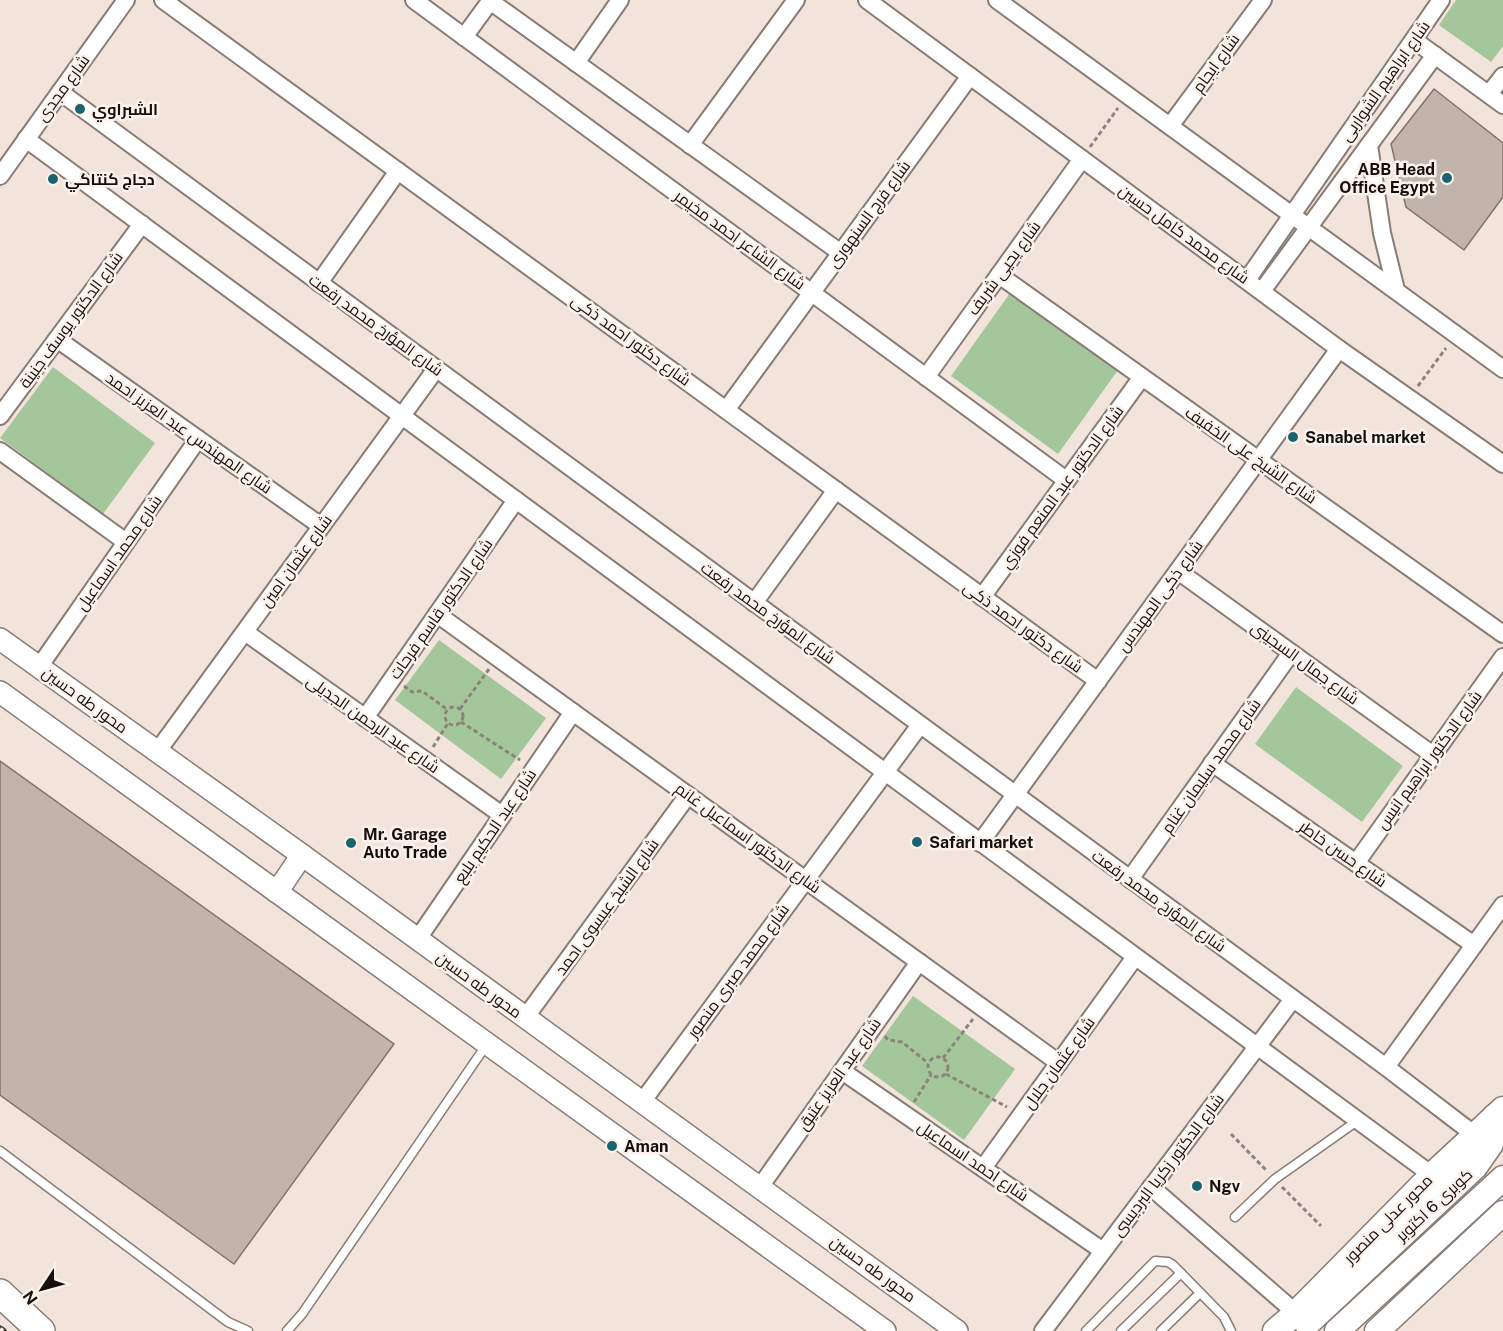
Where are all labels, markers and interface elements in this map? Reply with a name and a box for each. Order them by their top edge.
street label: شارع ابراهيم الشواربى [1336,17,1435,146]
street label: شارع ايجام [1188,30,1245,97]
street label: شارع مجدى [32,51,95,126]
place label: الشبراوي [92,100,158,122]
marker: الشبراوي [73,102,87,116]
street label: شارع فرج السنهورى [824,157,916,273]
place label: ABB Head Office Egypt [1339,160,1435,197]
place label: دجاج كنتاكي [65,170,155,192]
marker: ABB Head Office Egypt [1440,171,1454,185]
marker: دجاج كنتاكي [46,172,60,186]
street label: شارع محمد كامل حسين [1114,180,1253,289]
street label: شارع الشاعر احمد مخيمر [669,186,809,295]
street label: شارع يحيى شريف [963,217,1046,320]
street label: شارع الدكتور يوسف جنينة [15,248,128,393]
street label: شارع المؤرخ محمد رفعت [304,270,447,382]
street label: شارع دكتور احمد ذكى [566,290,694,391]
street label: شارع المهندس عبد العزيز احمد [101,368,276,499]
street label: شارع الدكتور عبد المنعم فوزي [996,402,1131,575]
street label: شارع الشيخ على الخفيف [1180,402,1320,509]
place label: Sanabel market [1305,428,1426,447]
marker: Sanabel market [1286,430,1300,444]
street label: شارع محمد اسماعيل [72,492,168,615]
street label: شارع عثمان امين [256,511,338,612]
street label: شارع الدكتور قاسم فرحات [385,535,498,684]
street label: شارع ذكى المهندس [1113,536,1208,657]
street label: شارع المؤرخ محمد رفعت [696,558,839,670]
street label: شارع دكتور احمد ذكى [958,577,1086,678]
street label: شارع جمال السجينى [1246,618,1363,710]
street label: محور طه حسين [38,663,131,738]
street label: شارع عبد الرحمن الجديلى [302,671,443,779]
street label: شارع الدكتور ابراهيم انيس [1372,687,1487,834]
street label: شارع محمد سليمان غنام [1157,695,1266,838]
street label: شارع عبد الحكيم بلبع [450,765,542,888]
street label: شارع الدكتور اسماعيل غانم [670,779,825,899]
street label: شارع حسن خاطر [1294,816,1390,893]
place label: Mr. Garage Auto Trade [363,825,447,862]
place label: Safari market [929,833,1034,852]
street label: شارع الشيخ عيسوى احمد [551,835,664,980]
marker: Safari market [910,835,924,849]
marker: Mr. Garage Auto Trade [344,836,358,850]
street label: شارع المؤرخ محمد رفعت [1087,846,1230,958]
street label: شارع محمد صبرى منصور [682,900,795,1044]
street label: محور طه حسين [432,948,525,1023]
street label: شارع عثمان جلال [1019,1013,1100,1114]
street label: شارع عبد العزيز عتيق [793,1014,886,1135]
street label: شارع الدكتور زكريا البرديسى [1108,1090,1230,1241]
street label: شارع احمد اسماعيل [913,1117,1032,1207]
place label: Aman [624,1137,668,1156]
marker: Aman [605,1139,619,1153]
street label: كوبرى 6 اكتوبر [1391,1165,1477,1247]
street label: محور عدلى منصور [1339,1171,1437,1269]
place label: Ngv [1209,1177,1241,1196]
marker: Ngv [1190,1179,1204,1193]
street label: محور طه حسين [826,1232,919,1307]
north arrow [12,1259,72,1319]
text: N [19,1287,42,1308]

